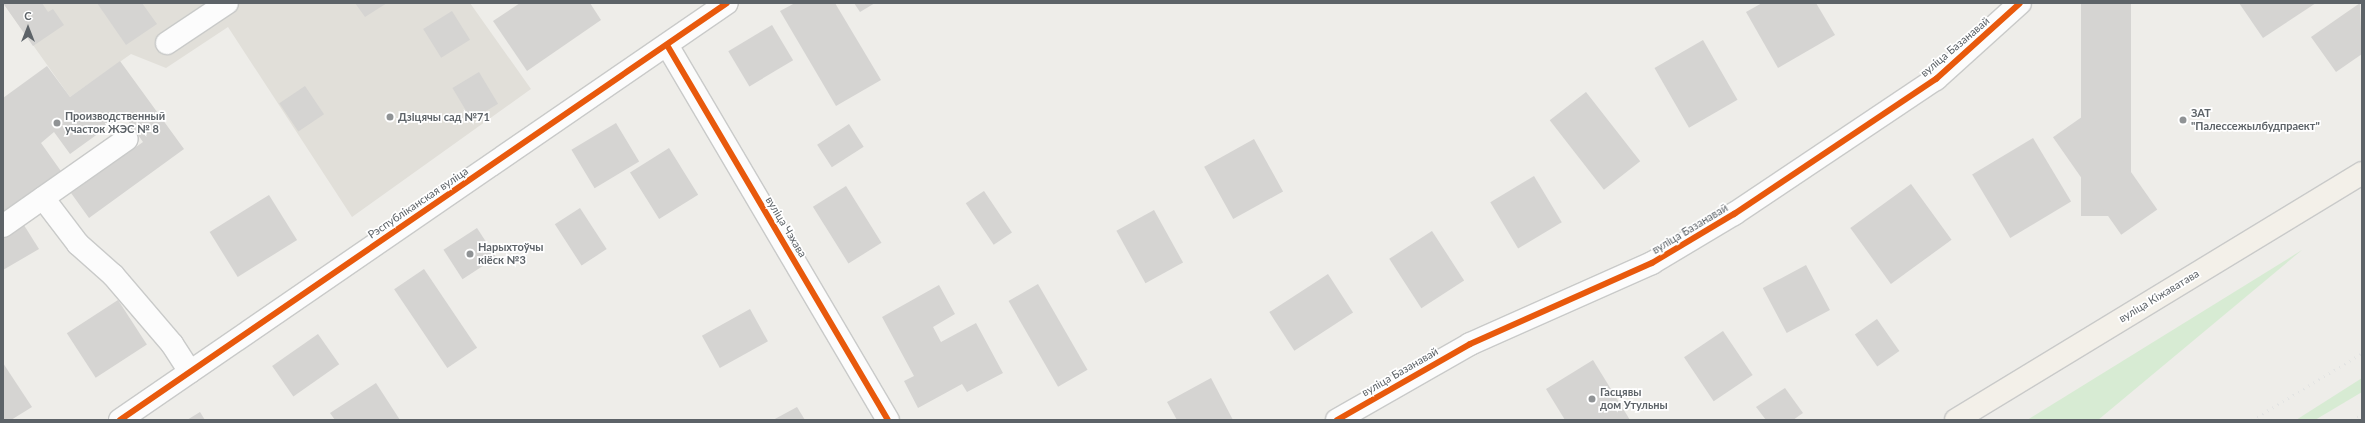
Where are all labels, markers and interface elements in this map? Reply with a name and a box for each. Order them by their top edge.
north arrow [8,8,48,48]
text: С [24,9,32,22]
street label: вуліца Базанавай [1918,14,1992,80]
place label: ЗАТ "Палессежылбудпраект" [2191,107,2320,133]
place label: Производственный участок ЖЭС № 8 [65,110,165,136]
place label: Дзіцячы сад №71 [398,110,490,124]
marker: Дзіцячы сад №71 [385,112,395,122]
marker: ЗАТ "Палессежылбудпраект" [2178,115,2188,125]
marker: Производственный участок ЖЭС № 8 [52,118,62,128]
street label: Рэспубліканская вуліца [365,165,471,241]
street label: вуліца Чэхава [763,194,809,260]
street label: вуліца Базанавай [1650,201,1730,257]
place label: Нарыхтоўчы кіёск №3 [478,241,543,267]
marker: Нарыхтоўчы кіёск №3 [465,249,475,259]
street label: вуліца Кіжаватава [2116,267,2202,325]
street label: вуліца Базанавай [1359,345,1441,399]
place label: Гасцявы дом Утульны [1600,386,1668,412]
marker: Гасцявы дом Утульны [1587,394,1597,404]

